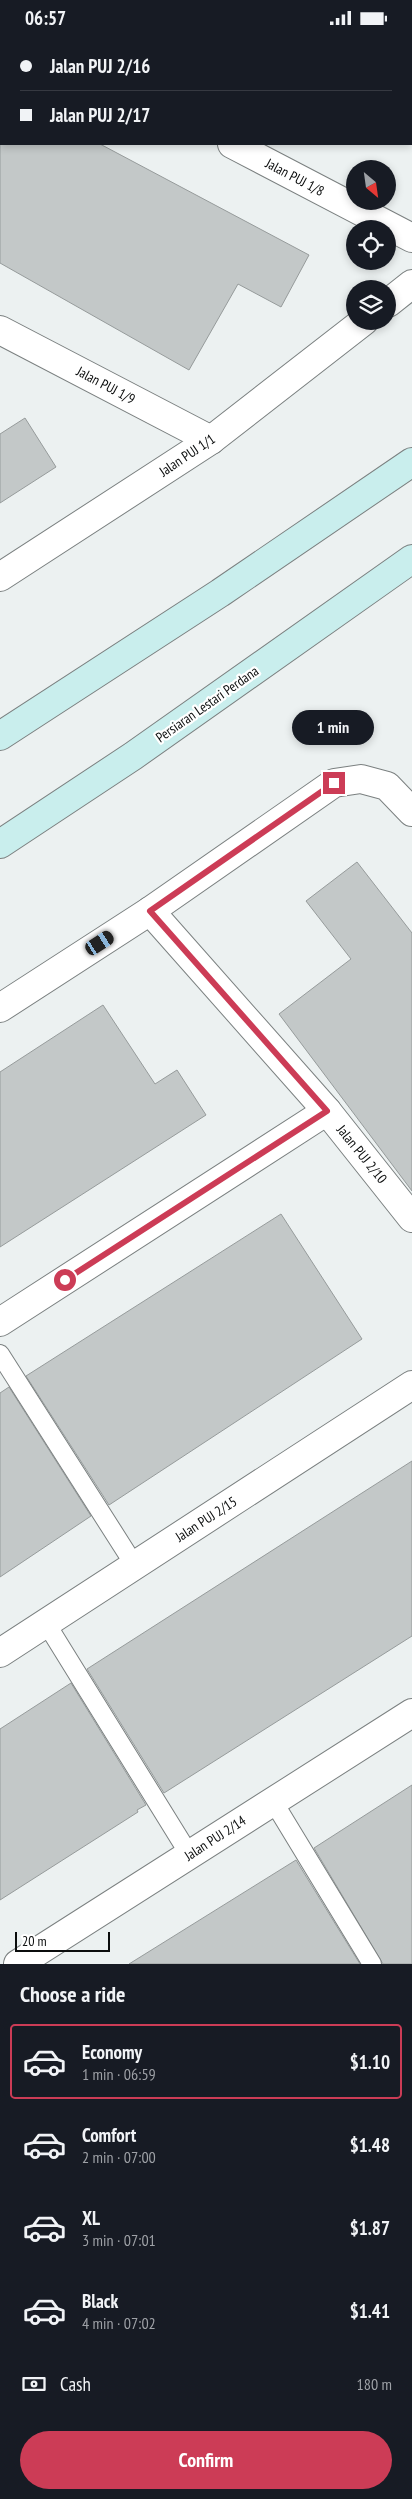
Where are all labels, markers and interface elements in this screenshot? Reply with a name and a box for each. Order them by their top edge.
text: 06:57 [25,6,66,30]
text: Jalan PUJ 2/16 [50,54,150,78]
text: Jalan PUJ 2/17 [50,103,150,127]
street label: Jalan PUJ 1/8 [262,154,327,200]
north arrow [346,160,396,210]
map controls [346,160,396,330]
button: locate [346,220,396,270]
button: layers [346,280,396,330]
street label: Jalan PUJ 1/9 [73,362,138,408]
street label: Jalan PUJ 1/1 [155,430,218,481]
street label: Persiaran Lestari Perdana [152,662,262,746]
callout: 1 min [293,711,375,745]
text: 1 min [317,717,349,737]
route end [323,772,345,794]
car [83,929,116,957]
street label: Jalan PUJ 2/10 [332,1120,391,1187]
route start [54,1269,76,1291]
street label: Jalan PUJ 2/15 [171,1492,240,1546]
street label: Jalan PUJ 2/14 [180,1811,250,1865]
scale bar [15,1929,110,1952]
text: 20 m [22,1932,47,1950]
text: Choose a ride [20,1980,125,2008]
icon: car [22,2039,67,2084]
text: Economy [82,2040,142,2064]
text: $1.10 [350,2050,390,2074]
text: 1 min · 06:59 [82,2064,156,2084]
icon: car [22,2122,67,2167]
text: Comfort [82,2123,136,2147]
text: $1.48 [350,2133,390,2157]
text: 2 min · 07:00 [82,2147,156,2167]
icon: car [22,2205,67,2250]
text: XL [82,2206,100,2230]
text: $1.87 [350,2216,390,2240]
text: 3 min · 07:01 [82,2230,156,2250]
icon: car [22,2288,67,2333]
text: Black [82,2289,118,2313]
text: $1.41 [350,2299,390,2323]
text: 4 min · 07:02 [82,2313,156,2333]
icon: cash [20,2370,48,2398]
text: Cash [60,2372,91,2396]
text: 180 m [357,2374,392,2394]
button: Confirm [20,2431,392,2489]

